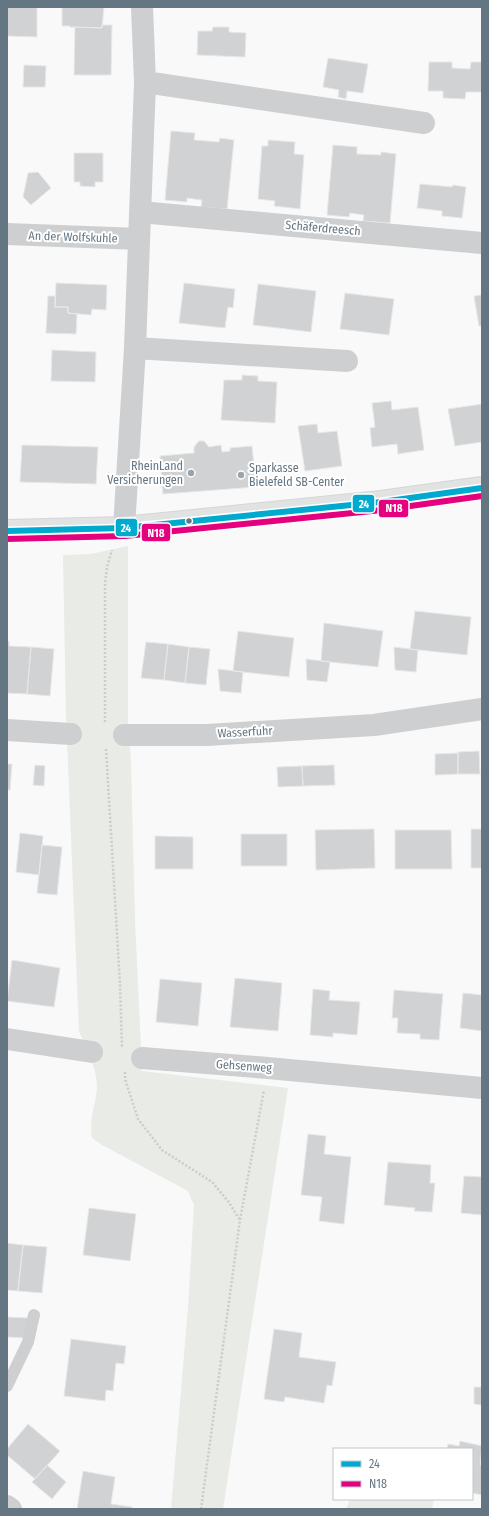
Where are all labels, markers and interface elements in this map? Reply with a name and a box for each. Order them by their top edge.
street label: Schäferdreesch [285,218,361,238]
street label: An der Wolfskuhle [28,228,118,246]
place label: RheinLand Versicherungen [107,459,183,487]
place label: Sparkasse Bielefeld SB-Center [249,461,345,489]
marker: RheinLand Versicherungen [186,468,196,478]
marker: Sparkasse Bielefeld SB-Center [236,470,246,480]
line badge: 24 [352,494,375,513]
text: 24 [358,498,370,511]
line badge: N18 [378,499,409,518]
text: N18 [385,502,403,515]
unlabelled marker [184,516,194,526]
line badge: 24 [115,518,138,537]
text: 24 [120,522,132,535]
line badge: N18 [141,523,171,542]
text: N18 [147,527,165,540]
street label: Wasserfuhr [217,724,274,740]
street label: Gehsenweg [216,1057,273,1075]
legend [333,1448,473,1500]
text: 24 [369,1457,380,1471]
text: N18 [369,1477,387,1491]

